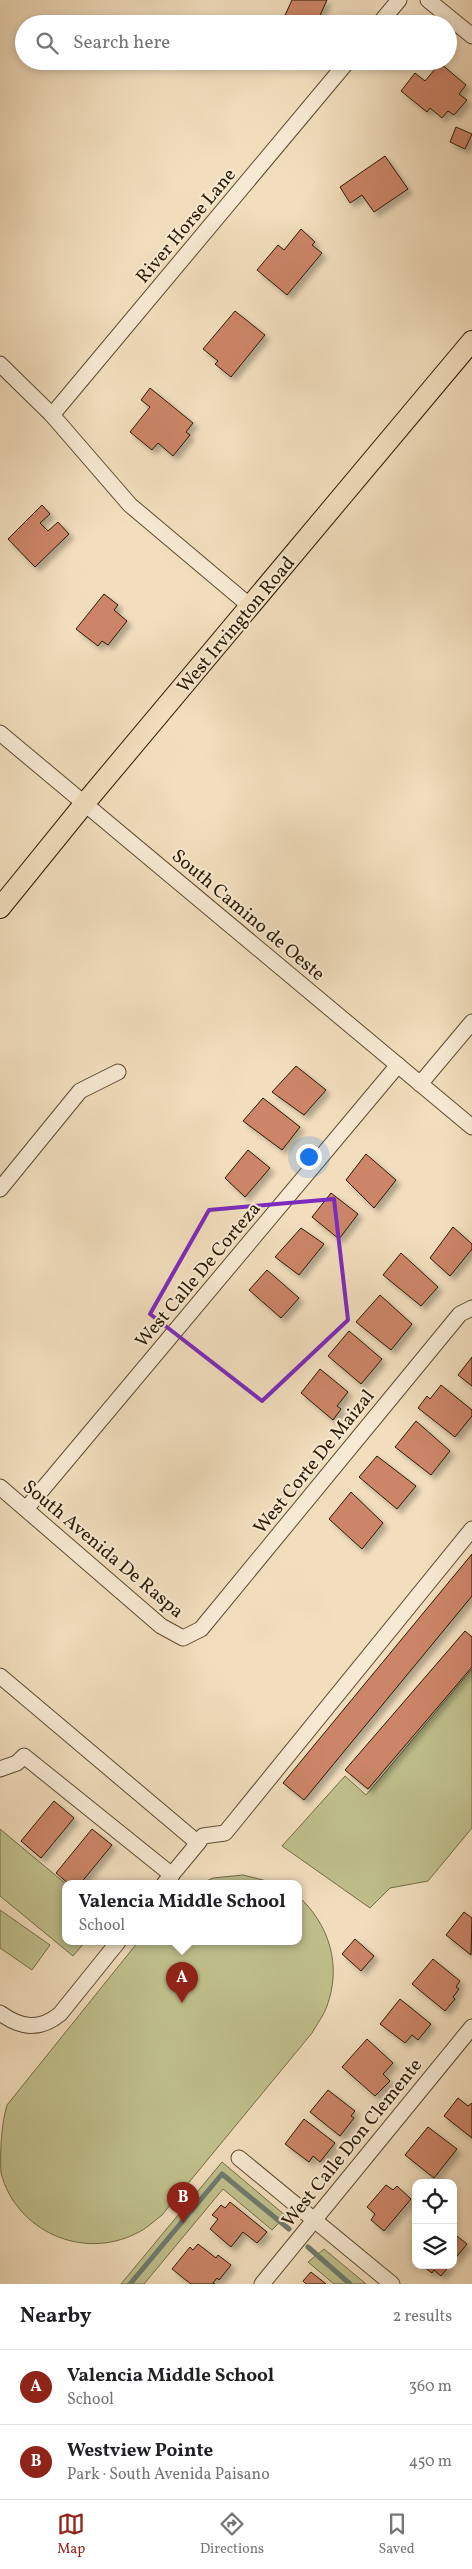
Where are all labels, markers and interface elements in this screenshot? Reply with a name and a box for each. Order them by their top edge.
search box [15,15,457,70]
icon: search [33,29,61,57]
text: Search here [73,30,170,56]
street label: River Horse Lane [131,163,242,289]
street label: West Irvington Road [172,551,302,699]
street label: South Camino de Oeste [166,844,330,987]
your location [296,1144,322,1170]
street label: West Calle De Corteza [130,1197,267,1354]
street label: West Corte De Maizal [248,1384,381,1540]
street label: South Avenida De Raspa [17,1474,189,1625]
popup [62,1880,302,1945]
text: Valencia Middle School [78,1889,286,1915]
text: School [78,1915,125,1937]
pin: A [166,1962,198,2003]
street label: West Calle Don Clemente [276,2053,429,2233]
map controls [412,2179,457,2269]
button: locate [412,2179,457,2224]
pin: B [167,2182,199,2223]
button: layers [412,2224,457,2269]
text: Nearby [20,2302,91,2331]
text: 2 results [393,2306,452,2328]
text: Valencia Middle School [67,2363,274,2389]
text: A [30,2376,42,2398]
text: 360 m [409,2376,452,2398]
text: School [67,2389,114,2411]
text: Westview Pointe [67,2438,213,2464]
text: B [31,2451,41,2473]
text: 450 m [409,2451,452,2473]
text: Park · South Avenida Paisano [67,2464,270,2486]
tab: Map [57,2510,85,2559]
tab: Directions [200,2510,264,2559]
tab: Saved [379,2510,415,2559]

